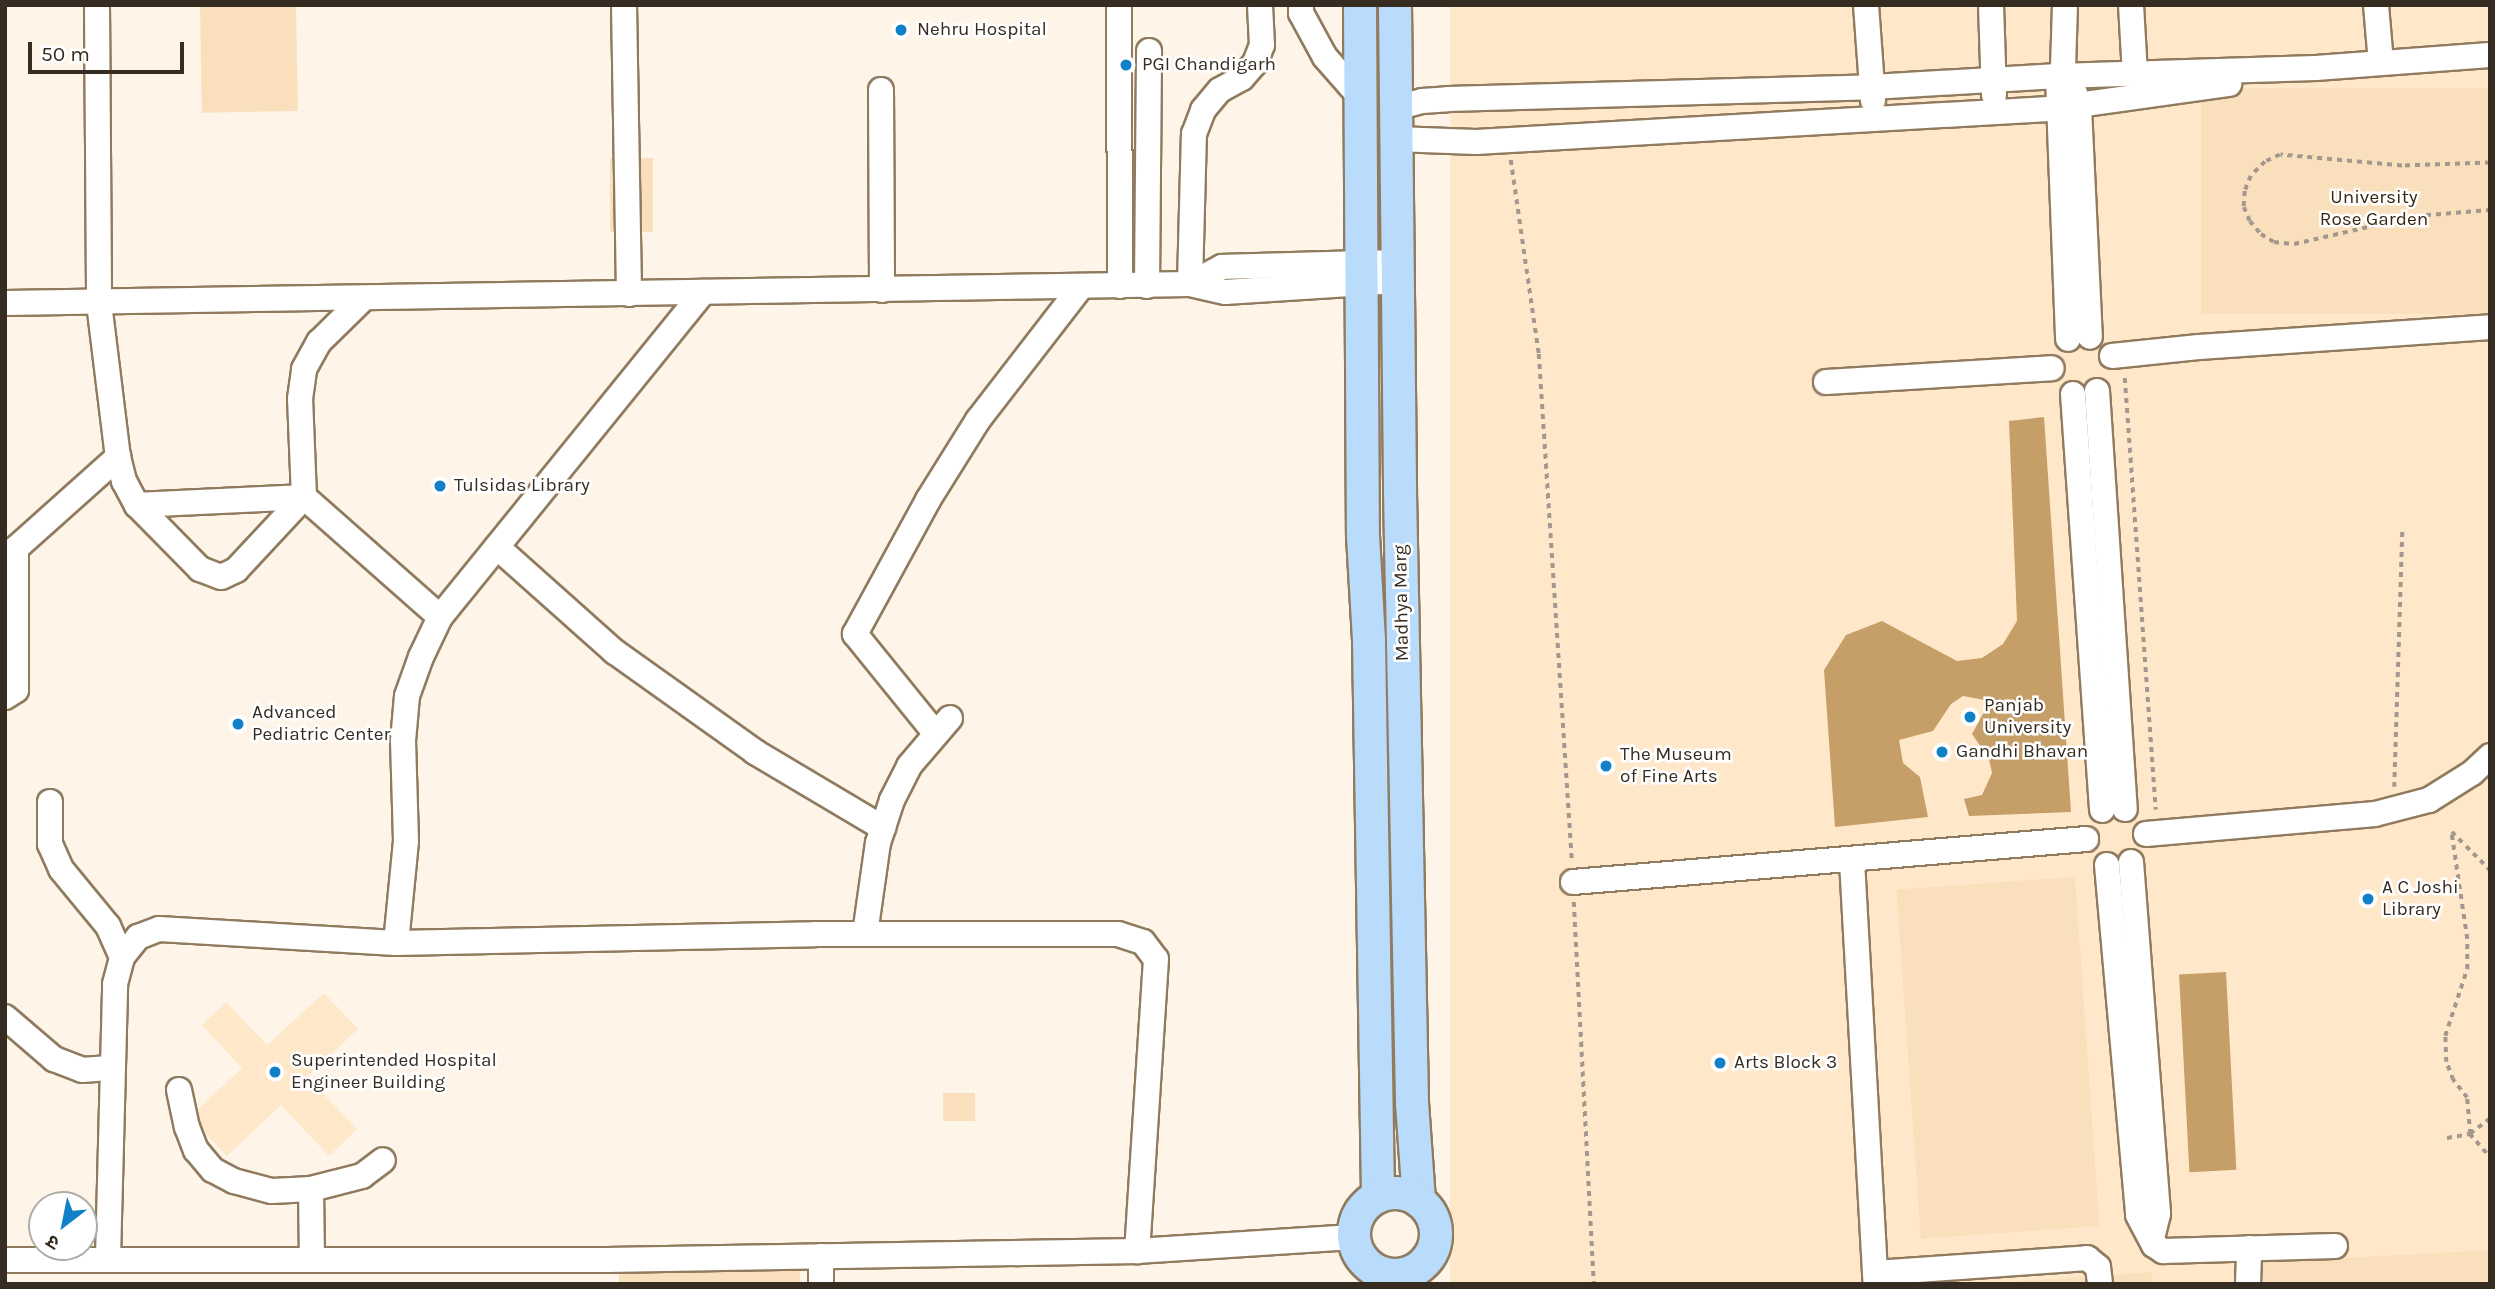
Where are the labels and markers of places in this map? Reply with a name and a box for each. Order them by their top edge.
place label: Nehru Hospital [917,19,1047,41]
marker: Nehru Hospital [891,20,911,40]
place label: PGI Chandigarh [1142,54,1276,76]
marker: PGI Chandigarh [1116,55,1136,75]
place label: Tulsidas Library [454,475,590,497]
marker: Tulsidas Library [432,478,448,494]
place label: Panjab University [1984,695,2071,739]
place label: Advanced Pediatric Center [252,702,390,746]
marker: Panjab University [1962,709,1978,725]
marker: Advanced Pediatric Center [230,716,246,732]
place label: Gandhi Bhavan [1956,741,2088,763]
place label: The Museum of Fine Arts [1620,744,1732,788]
marker: Gandhi Bhavan [1934,744,1950,760]
marker: The Museum of Fine Arts [1598,758,1614,774]
place label: A C Joshi Library [2382,877,2459,921]
marker: A C Joshi Library [2360,891,2376,907]
place label: Superintended Hospital Engineer Building [291,1050,497,1094]
place label: Arts Block 3 [1734,1052,1837,1074]
marker: Arts Block 3 [1712,1055,1728,1071]
marker: Superintended Hospital Engineer Building [265,1062,285,1082]

